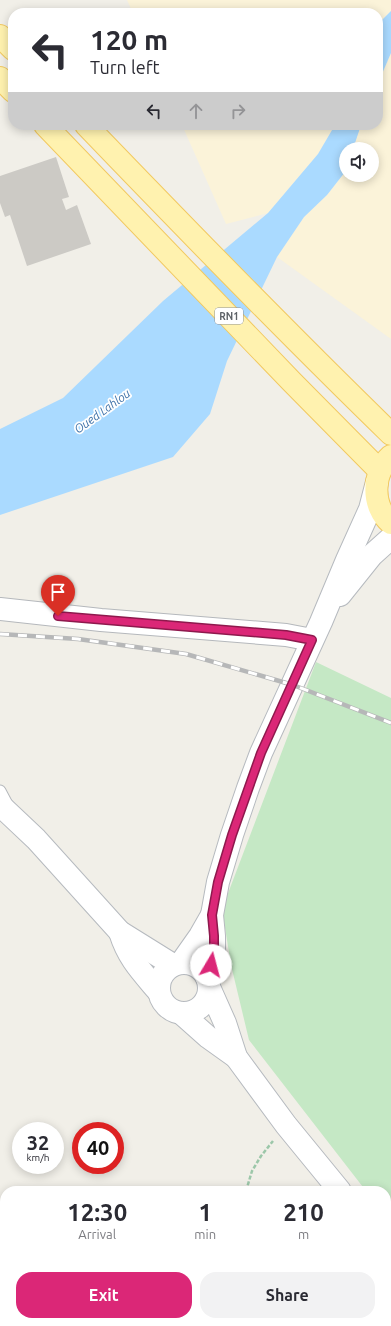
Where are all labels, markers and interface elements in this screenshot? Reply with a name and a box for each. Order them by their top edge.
icon: left [24,24,76,76]
text: 120 m [90,24,168,55]
text: Turn left [90,57,160,77]
icon: left [143,100,165,122]
icon: ahead [185,100,207,122]
icon: right [227,100,249,122]
map controls [339,142,379,182]
button: sound [339,142,379,182]
road number: RN1 [215,308,243,324]
water label: Oued Lahlou [72,386,133,436]
pin [41,575,75,616]
icon: arrive [47,581,69,603]
position arrow [190,944,232,986]
speed limit sign: 40 [72,1122,124,1174]
text: 32 [27,1131,49,1154]
text: km/h [26,1152,50,1163]
text: 12:30 [67,1199,127,1226]
text: 1 [198,1199,212,1226]
text: 210 [283,1199,324,1226]
text: Arrival [78,1227,116,1241]
text: min [194,1227,216,1241]
text: m [298,1227,309,1241]
button: Exit [16,1272,192,1318]
button: Share [200,1272,375,1318]

